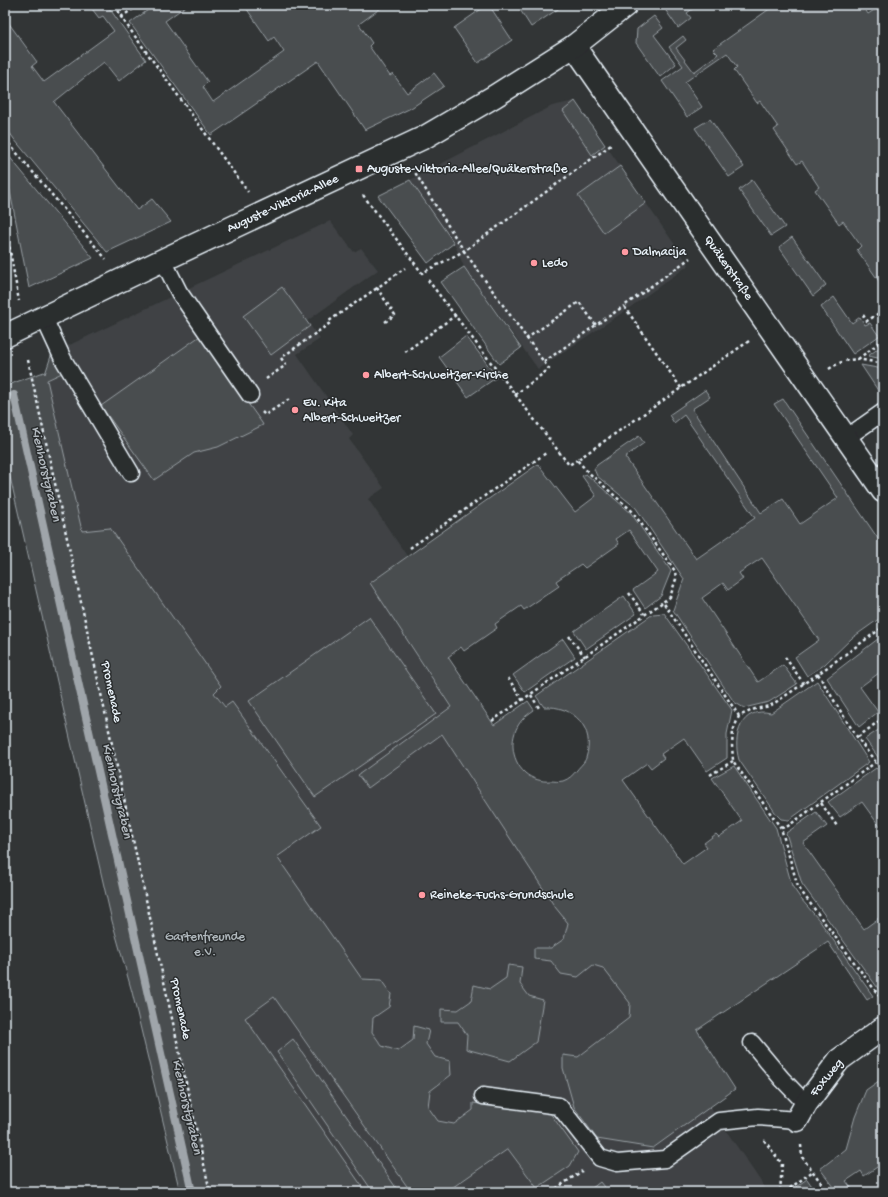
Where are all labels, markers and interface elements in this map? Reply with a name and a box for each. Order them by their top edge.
place label: Auguste-Viktoria-Allee/Quäkerstraße [367,162,568,177]
marker: Auguste-Viktoria-Allee/Quäkerstraße [354,164,364,174]
street label: Auguste-Viktoria-Allee [225,171,342,236]
street label: Quäkerstraße [700,233,756,304]
place label: Dalmacija [632,245,687,260]
marker: Dalmacija [620,247,630,257]
place label: Ledo [542,256,568,271]
marker: Ledo [529,258,539,268]
place label: Albert-Schweitzer-Kirche [374,368,509,383]
marker: Albert-Schweitzer-Kirche [361,370,371,380]
place label: Ev. Kita Albert-Schweitzer [303,396,402,426]
marker: Ev. Kita Albert-Schweitzer [290,405,300,415]
water label: Kienhorstgraben [26,425,64,524]
street label: Promenade [97,659,125,724]
water label: Kienhorstgraben [97,742,135,841]
place label: Reineke-Fuchs-Grundschule [430,888,574,903]
marker: Reineke-Fuchs-Grundschule [417,890,427,900]
park label: Gartenfreunde e.V. [165,930,245,960]
street label: Promenade [166,976,194,1041]
street label: Foxweg [807,1056,847,1101]
water label: Kienhorstgraben [167,1058,205,1157]

